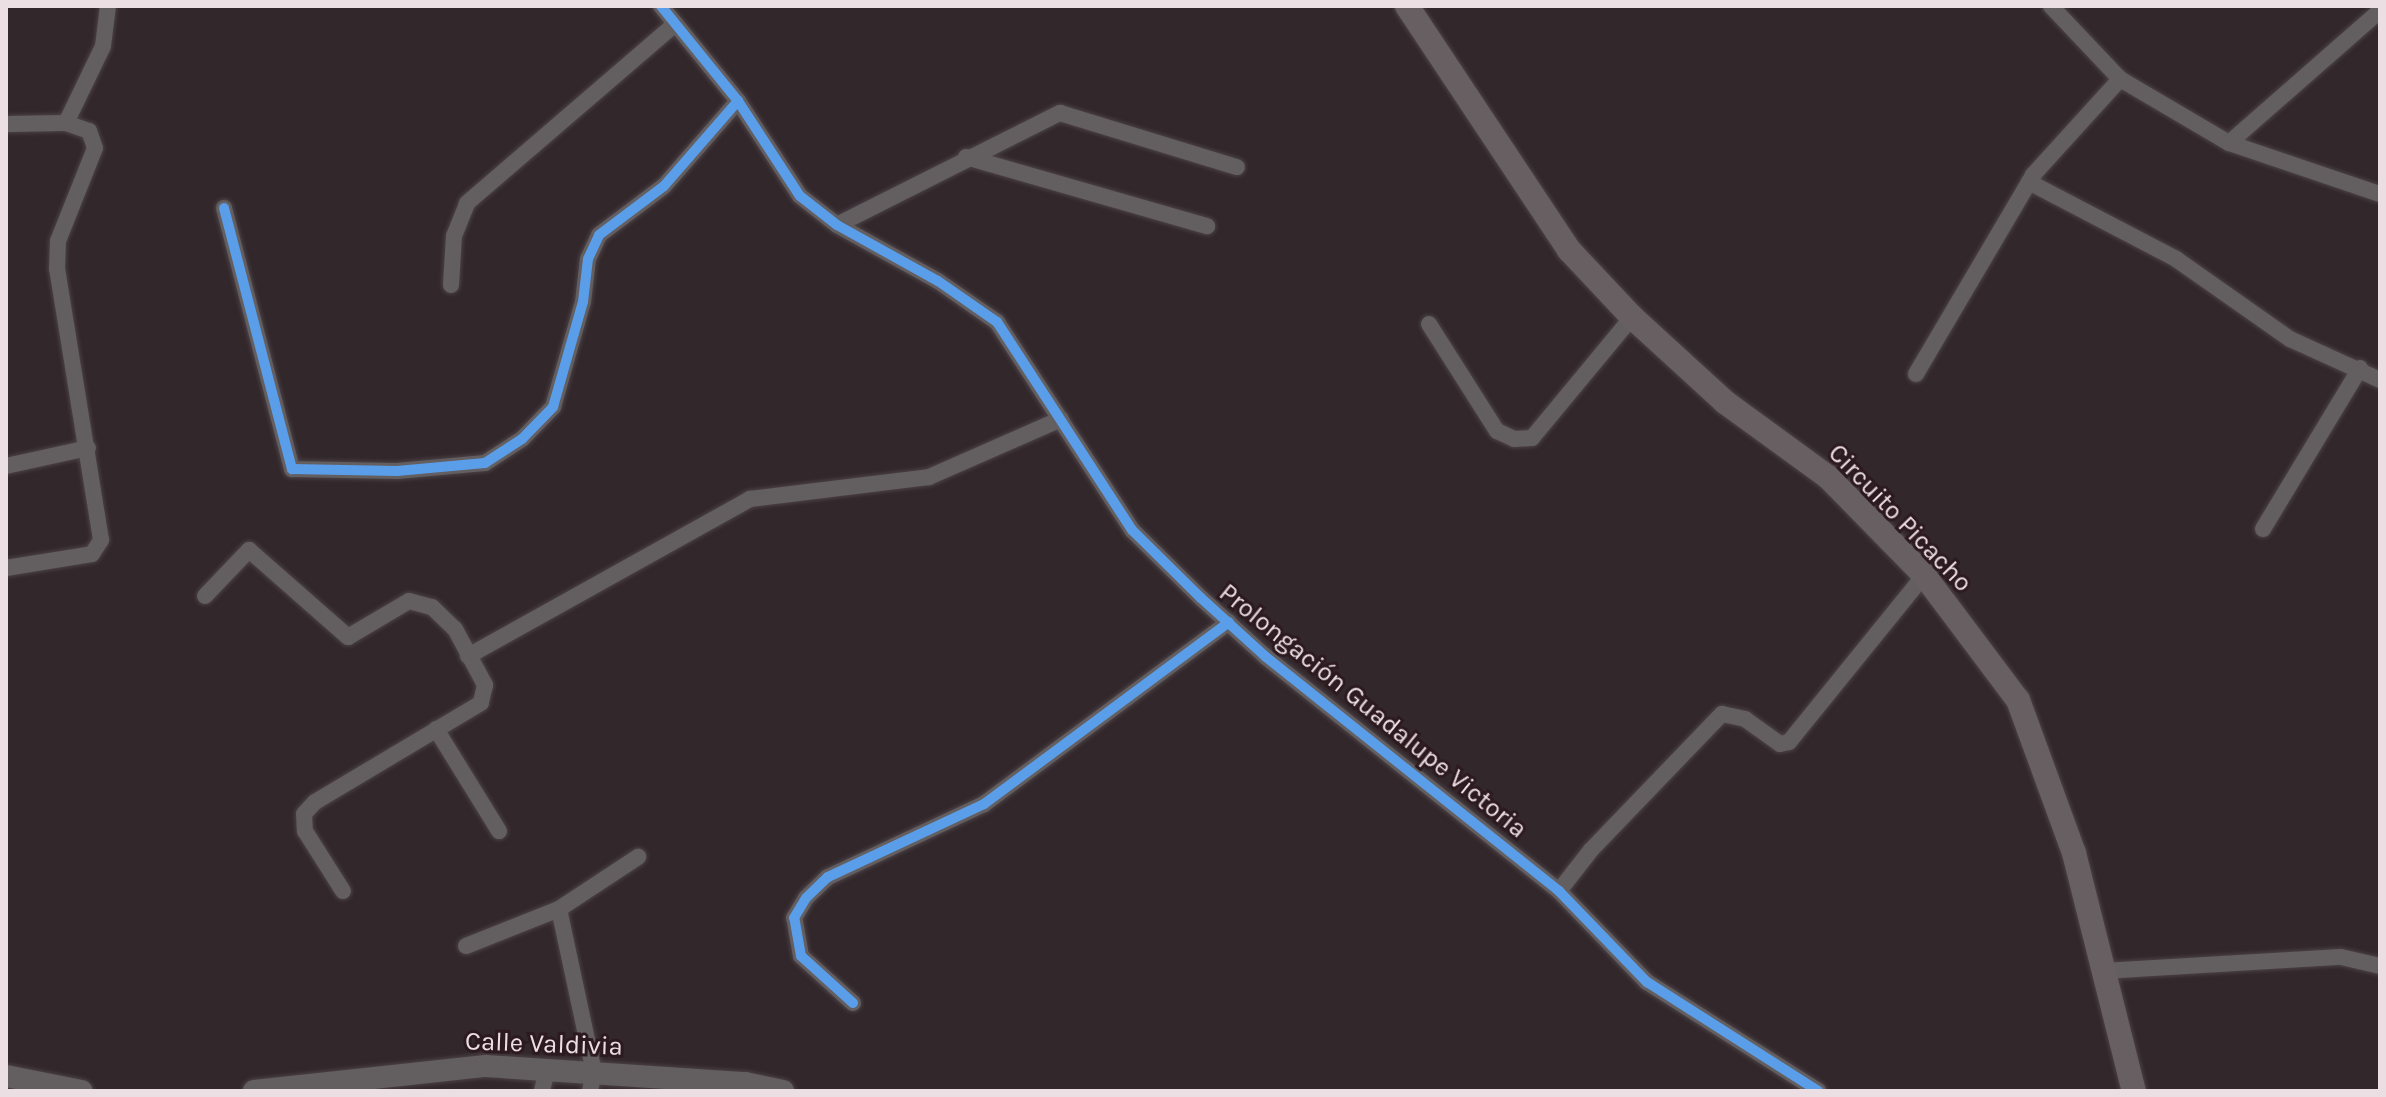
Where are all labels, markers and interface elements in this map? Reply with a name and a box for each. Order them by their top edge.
street label: Circuito Picacho [1822,438,1978,598]
street label: Prolongación Guadalupe Victoria [1213,577,1533,845]
street label: Calle Valdivia [465,1026,623,1062]

